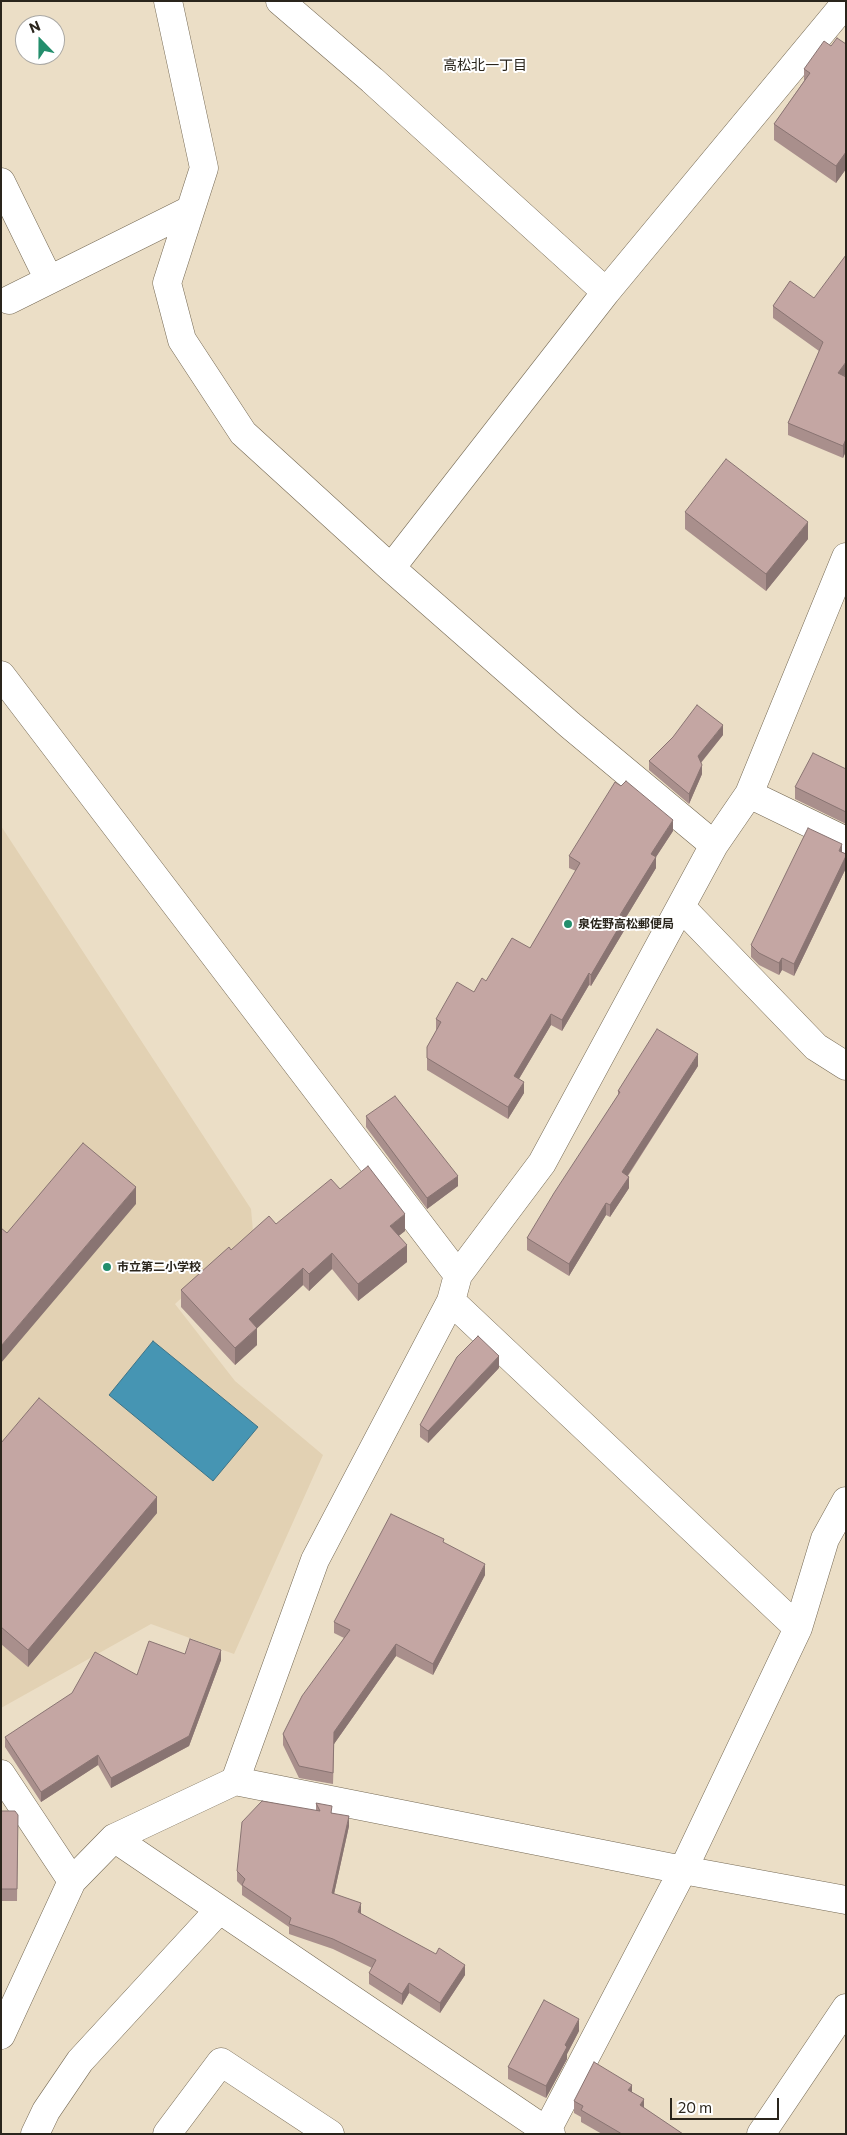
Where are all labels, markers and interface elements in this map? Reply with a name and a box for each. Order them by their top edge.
north arrow [15,15,65,65]
text: N [27,17,43,36]
district label: 高松北一丁目 [443,57,527,73]
place label: 泉佐野高松郵便局 [578,917,674,931]
marker: 泉佐野高松郵便局 [562,918,574,930]
place label: 市立第二小学校 [117,1260,201,1274]
marker: 市立第二小学校 [101,1261,113,1273]
scale bar [672,2088,781,2120]
text: 20 m [678,2098,712,2116]

